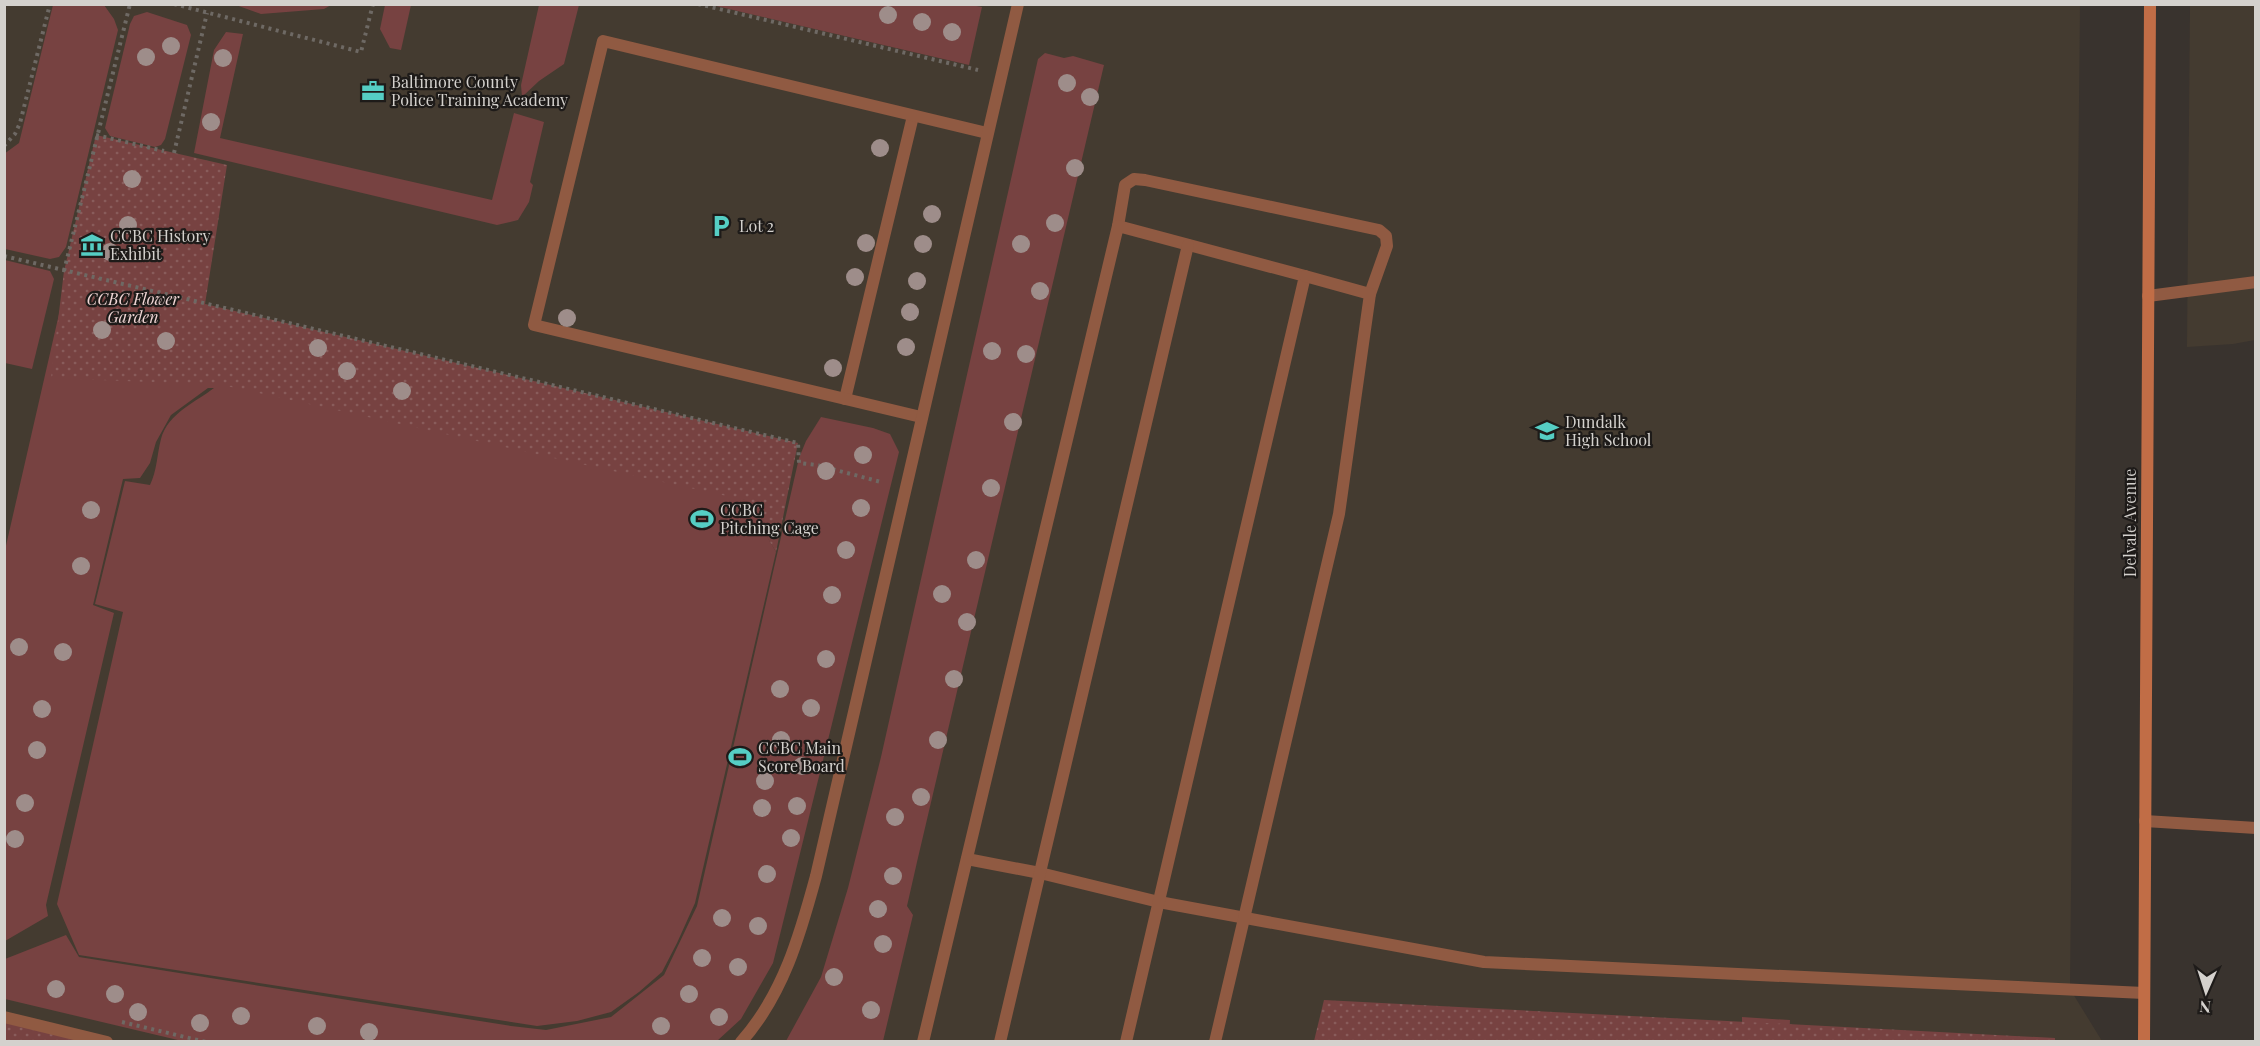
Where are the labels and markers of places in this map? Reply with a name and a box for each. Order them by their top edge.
place label: Baltimore County Police Training Academy [391,71,568,110]
office icon: Baltimore County Police Training Academy [360,78,386,104]
parking icon: Lot 2 [708,213,734,239]
place label: Lot 2 [739,215,774,236]
place label: CCBC History Exhibit [110,225,211,264]
museum icon: CCBC History Exhibit [79,232,105,258]
place label: Dundalk High School [1565,411,1652,450]
school or university icon: Dundalk High School [1534,418,1560,444]
place label: CCBC Pitching Cage [720,499,819,538]
sports icon: CCBC Pitching Cage [689,506,715,532]
place label: CCBC Main Score Board [758,737,845,776]
sports icon: CCBC Main Score Board [727,744,753,770]

